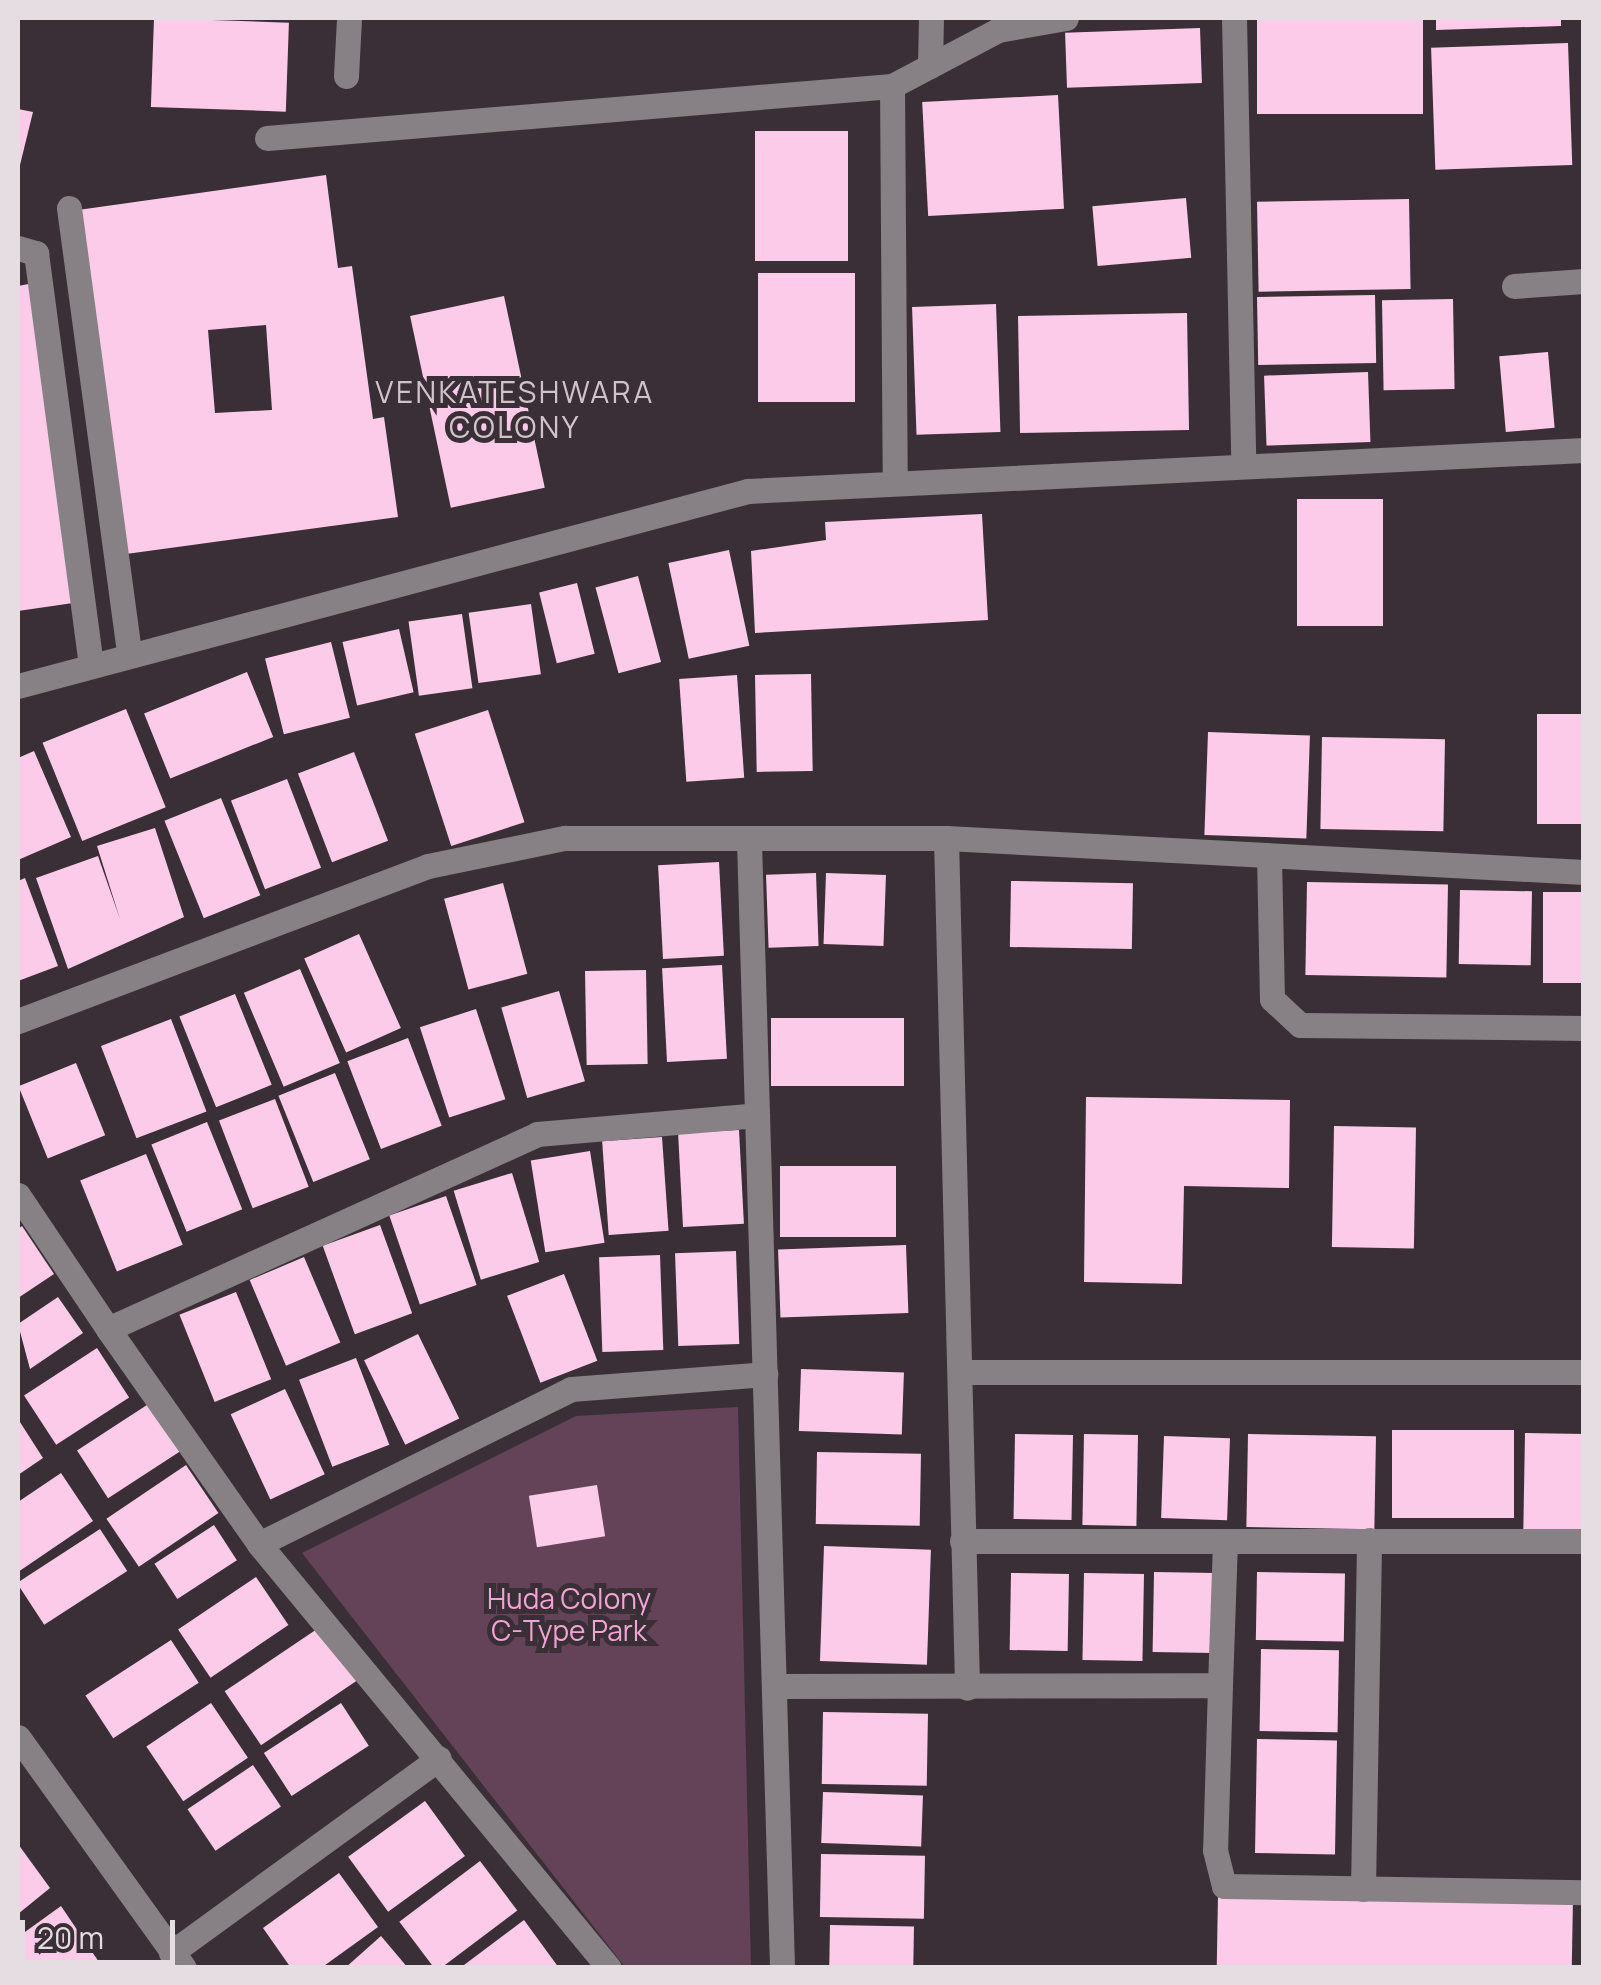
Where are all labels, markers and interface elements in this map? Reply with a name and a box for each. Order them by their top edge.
district label: VENKATESHWARA COLONY [375,374,655,444]
park label: Huda Colony C-Type Park [487,1581,651,1647]
scale bar [25,1900,180,1962]
text: 20 m [37,1917,104,1958]

